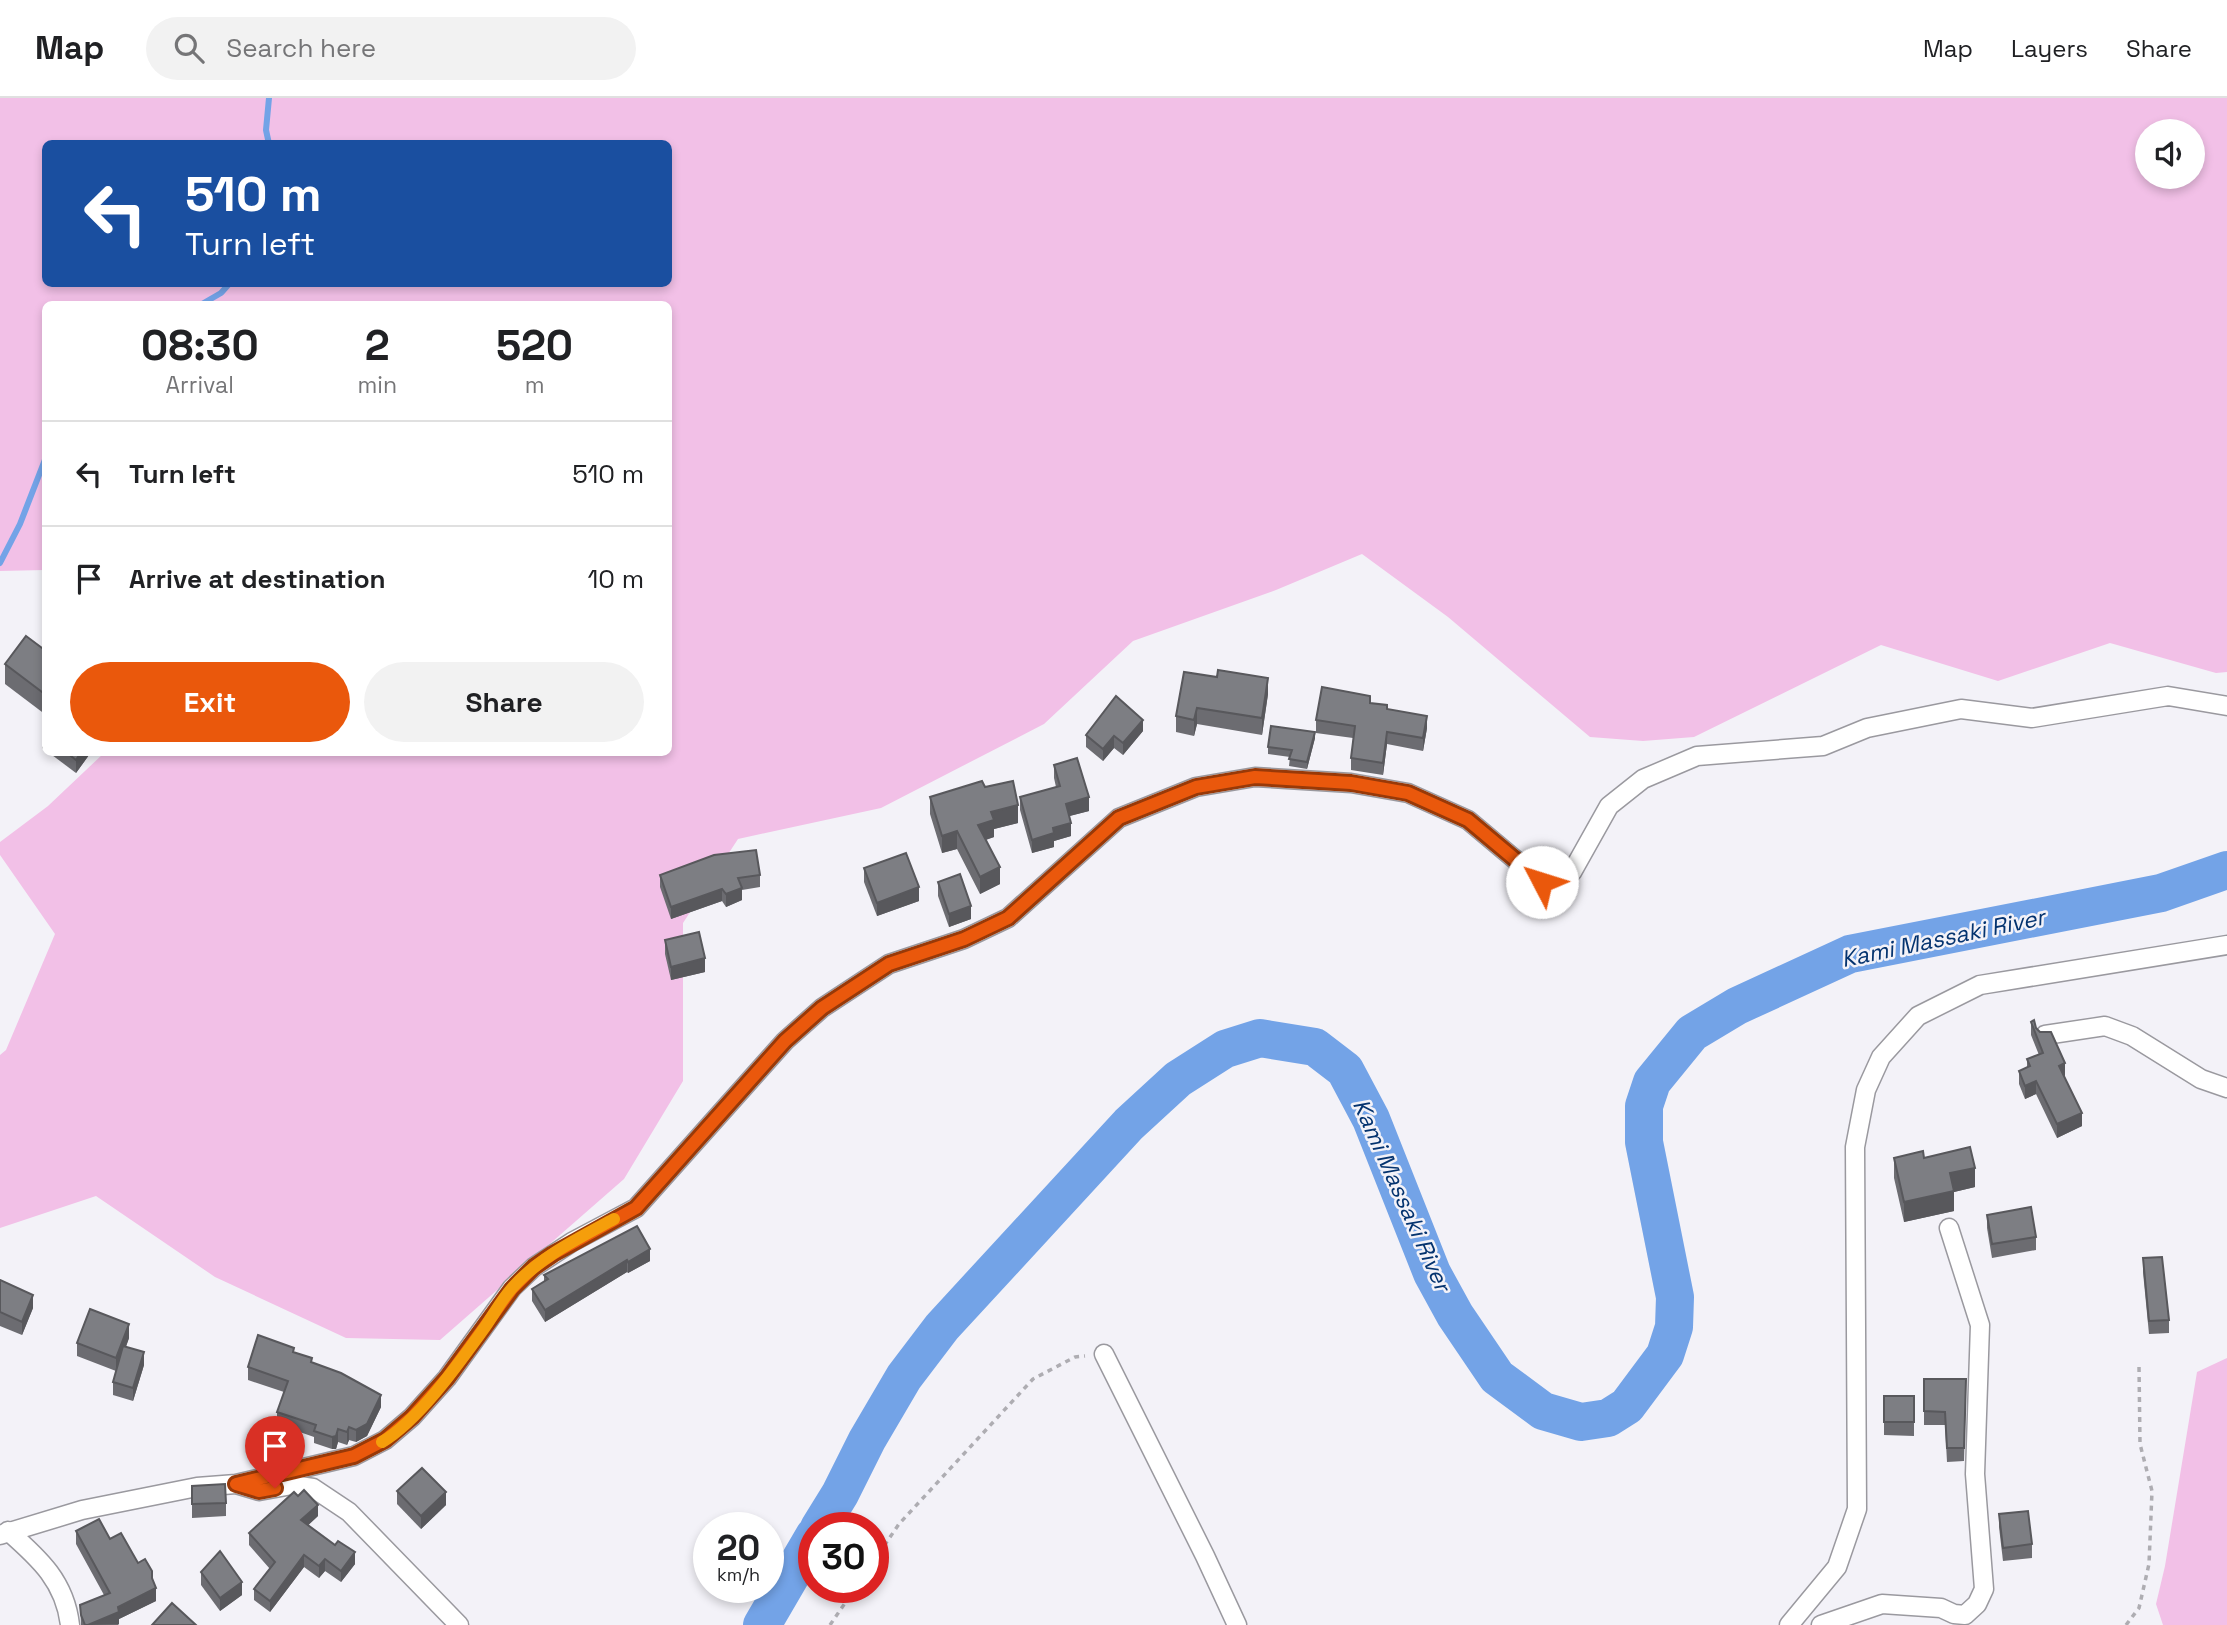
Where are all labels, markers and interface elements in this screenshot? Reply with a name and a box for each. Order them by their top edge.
search box [146,17,636,80]
text: Map [35,27,104,69]
icon: search [170,29,208,67]
text: Search here [226,31,376,65]
text: Map [1923,33,1973,64]
text: Layers [2011,33,2088,64]
text: Share [2126,33,2192,64]
map controls [2135,119,2205,189]
button: sound [2135,119,2205,189]
text: 510 m [185,163,322,225]
icon: left [70,168,161,259]
text: Turn left [185,224,315,264]
text: 08:30 [141,319,259,372]
text: 2 [365,319,390,372]
text: 520 [496,319,573,372]
text: Arrival [166,370,234,400]
text: min [358,370,397,400]
text: m [525,370,544,400]
icon: left [70,455,108,493]
text: Turn left [129,457,236,491]
text: 510 m [572,457,644,491]
icon: arrive [70,560,108,598]
text: Arrive at destination [129,562,386,596]
text: 10 m [587,562,644,596]
button: Exit [70,662,350,742]
button: Share [364,662,644,742]
position arrow [1505,845,1579,919]
water label: Kami Massaki River [1839,901,2050,974]
water label: Kami Massaki River [1346,1094,1459,1298]
pin [245,1416,305,1488]
icon: arrive [256,1427,294,1465]
speed limit sign: 30 [798,1512,889,1603]
text: 20 [717,1526,760,1570]
text: km/h [717,1563,760,1586]

